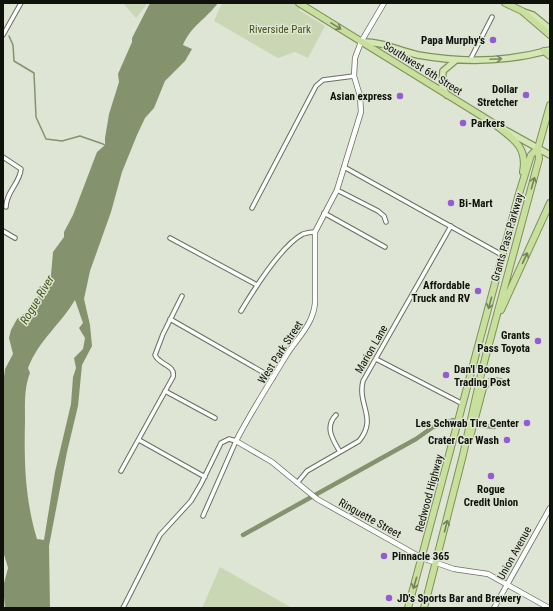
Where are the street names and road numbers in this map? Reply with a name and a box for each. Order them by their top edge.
street label: Southwest 6th Street [381,39,465,98]
street label: Grants Pass Parkway [489,191,526,283]
street label: West Park Street [255,319,306,386]
street label: Marion Lane [352,323,391,376]
street label: Redwood Highway [413,453,446,533]
street label: Ringuette Street [336,496,403,541]
street label: Union Avenue [494,524,534,582]

